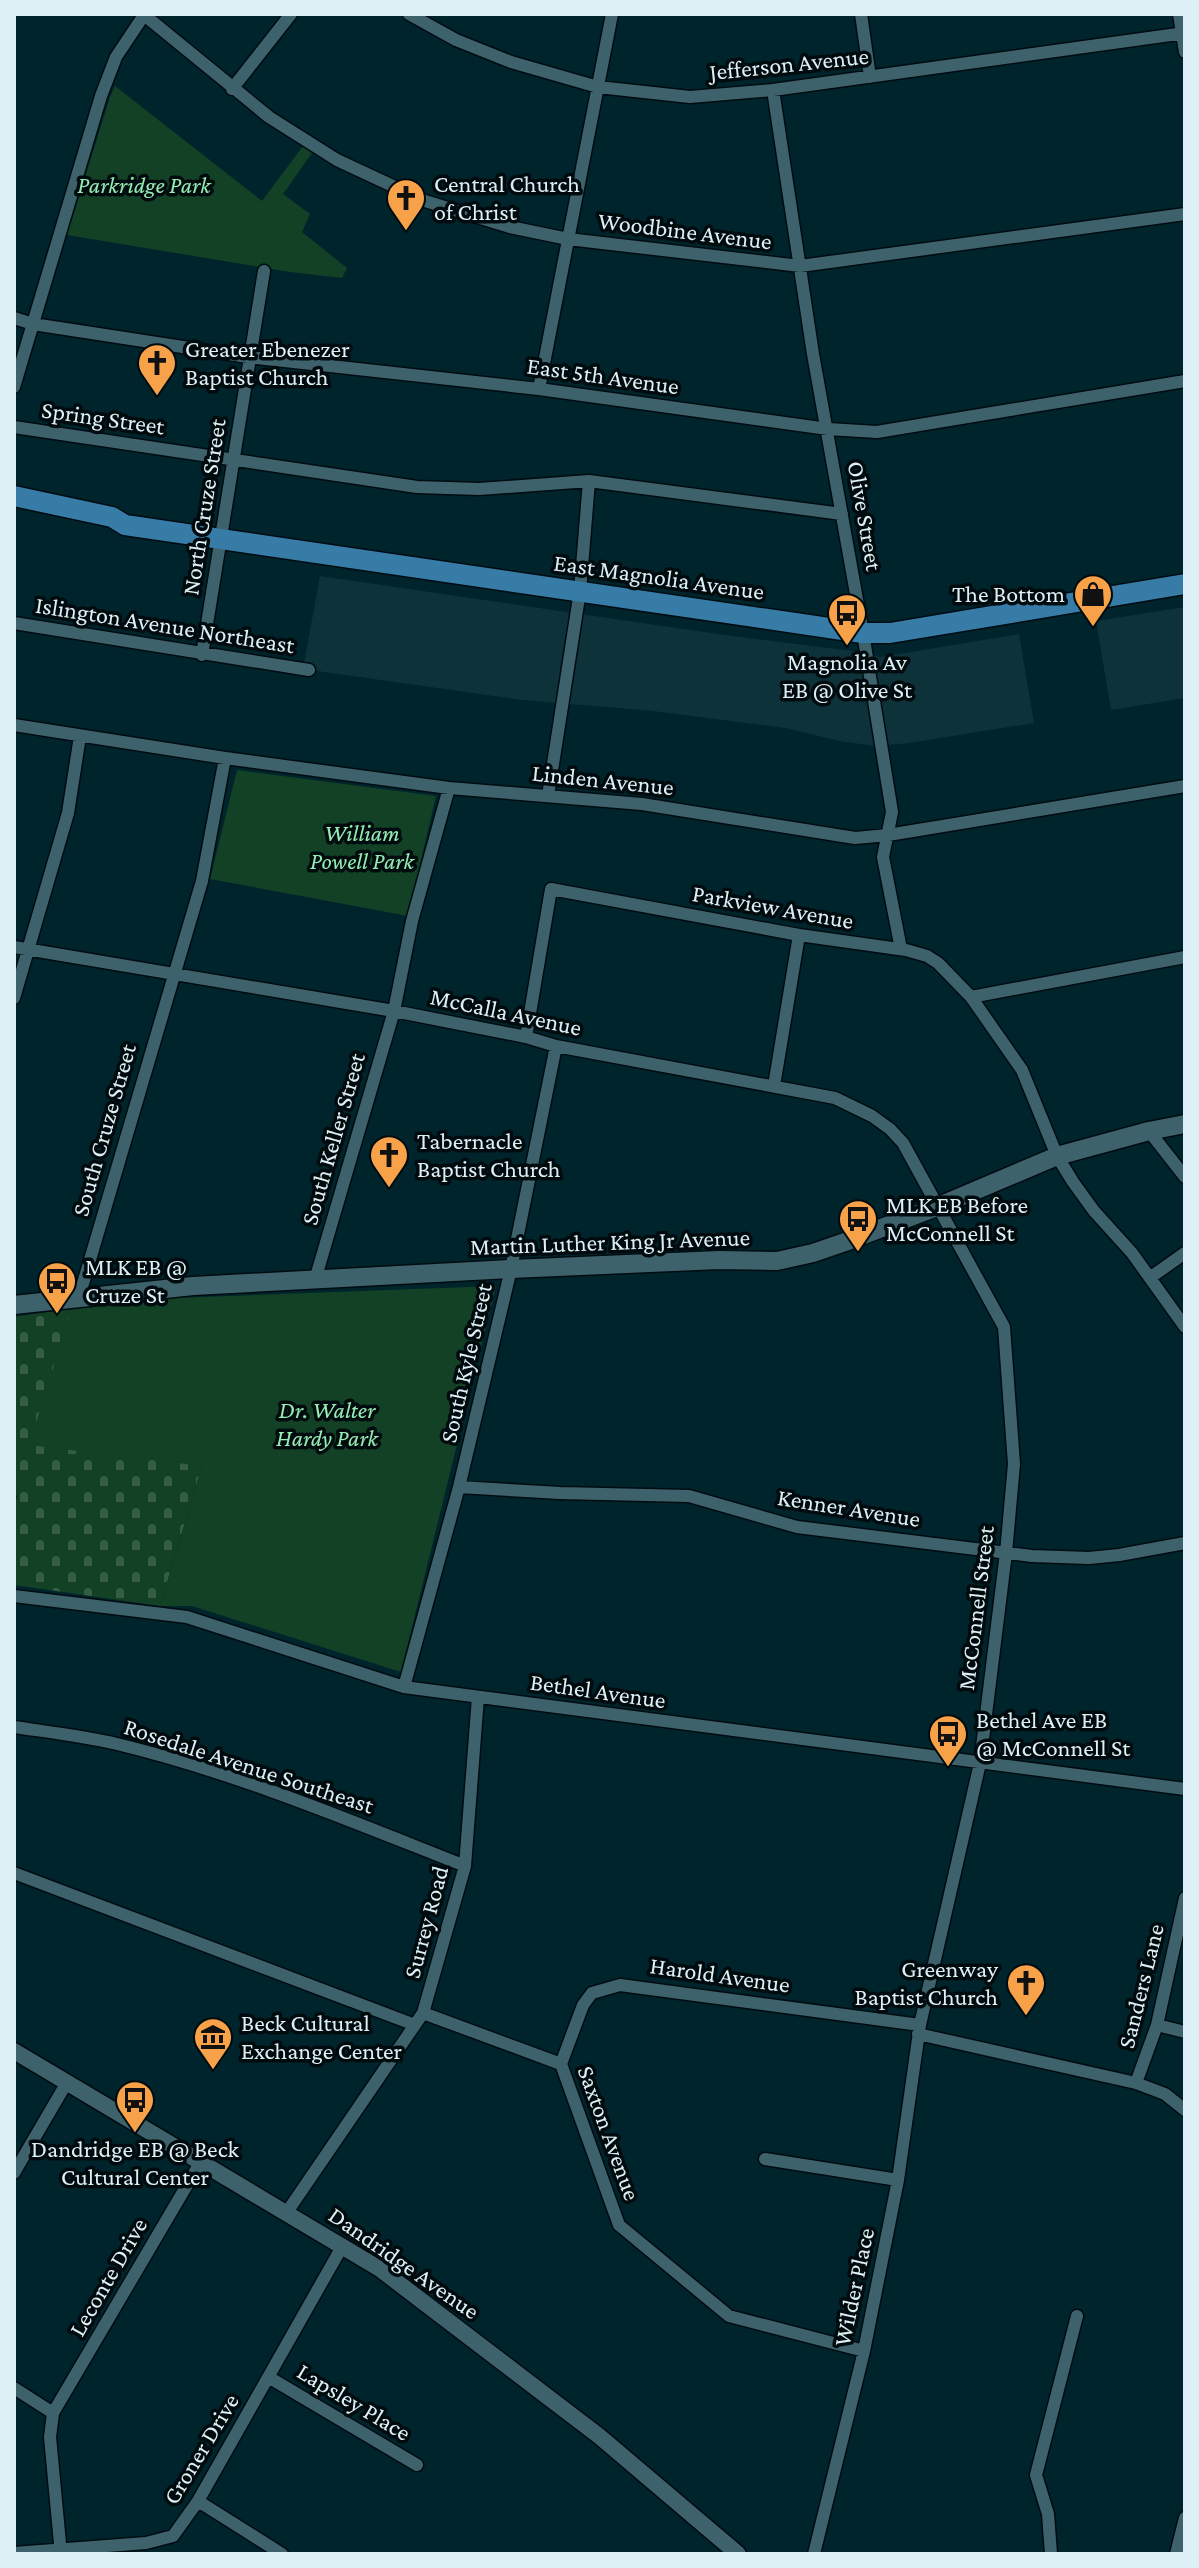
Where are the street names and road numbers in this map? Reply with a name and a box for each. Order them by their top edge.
street label: Jefferson Avenue [706,42,870,86]
street label: Woodbine Avenue [597,206,773,255]
street label: East 5th Avenue [525,351,681,400]
street label: Spring Street [40,396,167,440]
street label: North Cruze Street [176,416,231,597]
street label: Olive Street [843,459,889,574]
street label: East Magnolia Avenue [552,548,766,605]
street label: Islington Avenue Northeast [34,591,298,658]
street label: Linden Avenue [531,759,675,800]
street label: Parkview Avenue [690,879,856,934]
street label: McCalla Avenue [428,982,584,1041]
street label: South Cruze Street [66,1040,141,1219]
street label: South Keller Street [295,1049,370,1228]
street label: Martin Luther King Jr Avenue [470,1223,750,1260]
street label: South Kyle Street [434,1280,497,1445]
street label: Kenner Avenue [776,1483,922,1532]
street label: McConnell Street [952,1523,999,1692]
street label: Bethel Avenue [529,1668,668,1713]
street label: Rosedale Avenue Southeast [121,1712,378,1819]
street label: Surrey Road [398,1862,454,1981]
street label: Sanders Lane [1112,1921,1169,2051]
street label: Harold Avenue [648,1951,792,1998]
street label: Saxton Avenue [573,2062,646,2204]
street label: Dandridge Avenue [324,2201,485,2324]
street label: Leconte Drive [63,2213,152,2341]
street label: Wilder Place [828,2225,879,2349]
street label: Lapsley Place [293,2357,416,2446]
street label: Groner Drive [157,2389,244,2509]

